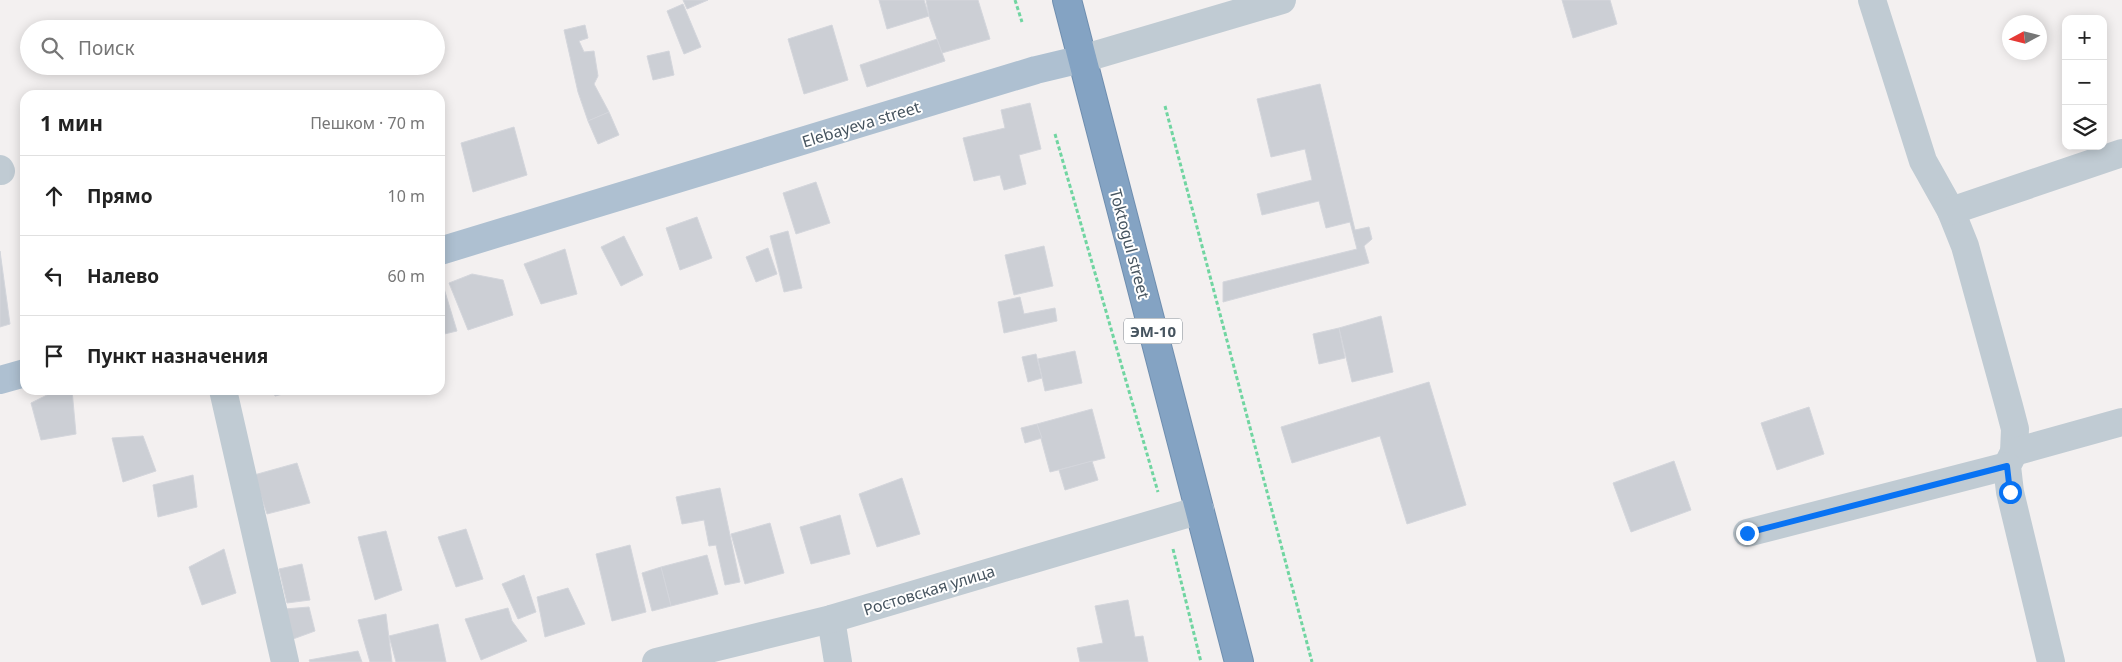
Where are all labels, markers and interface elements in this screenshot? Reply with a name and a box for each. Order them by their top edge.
north arrow [2002,15,2047,60]
map controls [2062,15,2107,150]
button: + [2062,15,2107,60]
search box [20,20,445,75]
icon: search [38,34,66,62]
text: Поиск [78,35,134,61]
button: − [2062,60,2107,105]
street label: Elebayeva street [799,96,923,152]
button: layers [2062,105,2107,150]
text: 1 мин [40,109,103,137]
text: Пешком · 70 m [310,112,425,134]
icon: ahead [40,182,68,210]
text: Прямо [87,183,153,209]
text: 10 m [388,185,425,207]
street label: Toktogul street [1105,187,1155,302]
icon: left [40,262,68,290]
text: Налево [87,263,159,289]
text: 60 m [388,265,425,287]
road number: ЭМ-10 [1124,318,1182,344]
icon: arrive [40,342,68,370]
text: Пункт назначения [87,343,268,369]
route start [1999,481,2022,504]
route end [1736,522,1759,545]
street label: Ростовская улица [861,560,997,620]

